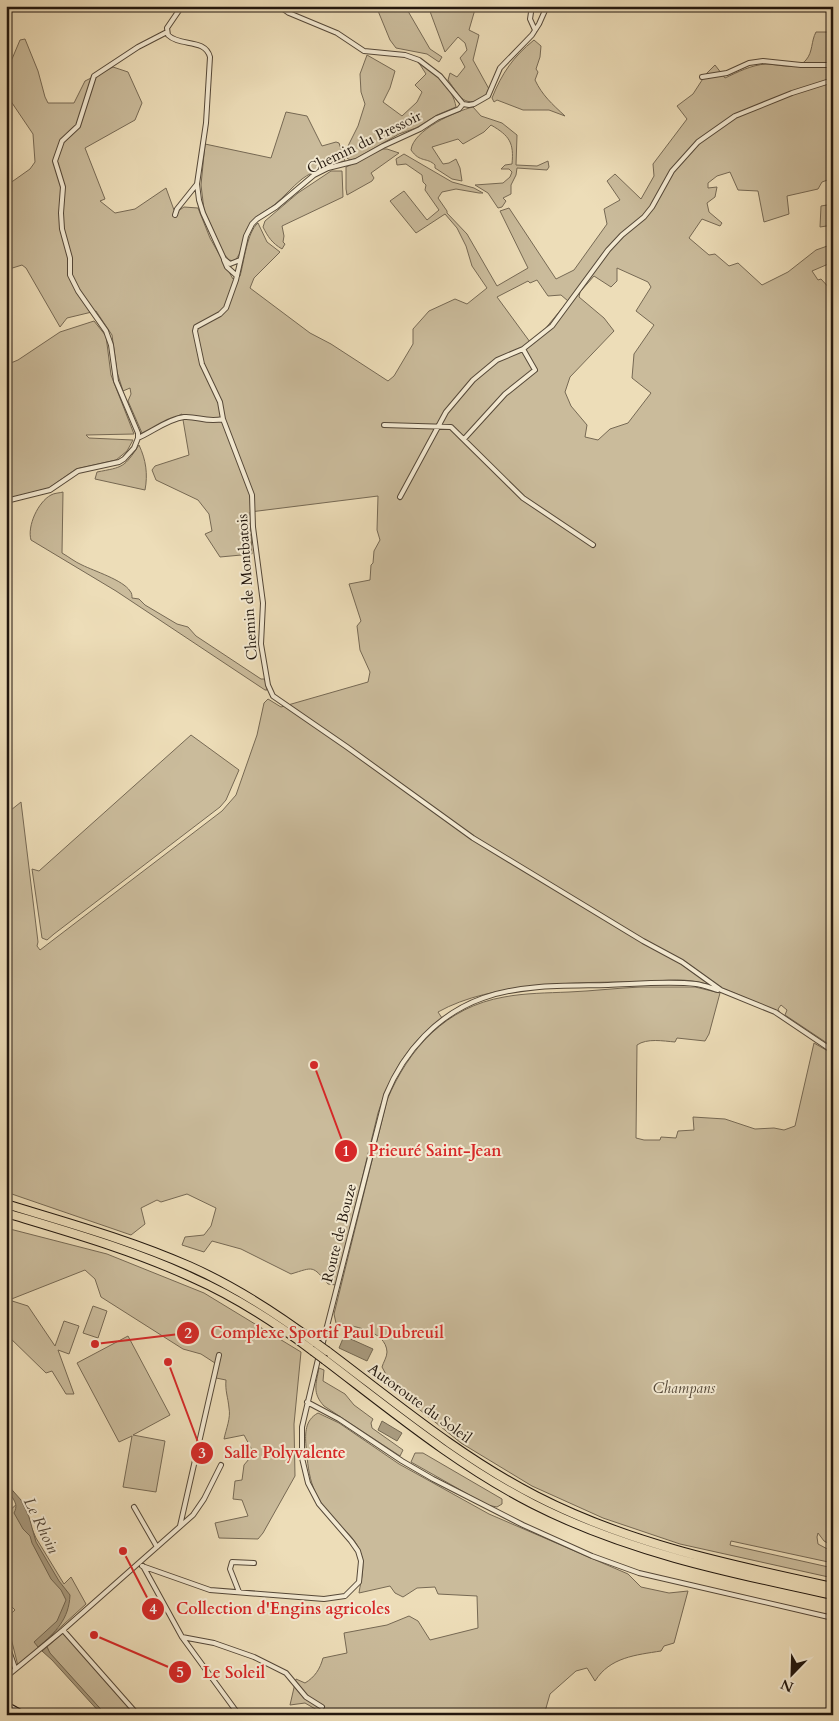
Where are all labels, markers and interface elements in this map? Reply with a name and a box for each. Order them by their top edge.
street label: Chemin du Pressoir [303,105,425,178]
street label: Chemin de Montbatois [232,513,262,661]
callout: Prieuré Saint-Jean [334,1135,512,1166]
text: Prieuré Saint-Jean [368,1140,502,1162]
text: 1 [342,1141,350,1161]
street label: Route de Bouze [317,1181,361,1285]
callout: Complexe Sportif Paul Dubreuil [175,1317,454,1348]
text: Complexe Sportif Paul Dubreuil [210,1322,444,1344]
text: 2 [184,1323,192,1343]
street label: Autoroute du Soleil [364,1359,476,1448]
park label: Champans [653,1378,715,1398]
callout: Salle Polyvalente [190,1437,356,1468]
text: Salle Polyvalente [224,1442,346,1464]
text: 3 [198,1443,206,1463]
water label: Le Rhoin [18,1494,64,1557]
callout: Collection d'Engins agricoles [140,1593,400,1624]
text: Collection d'Engins agricoles [176,1598,390,1620]
text: 4 [149,1599,157,1619]
north arrow [766,1648,816,1698]
callout: Le Soleil [168,1657,275,1688]
text: 5 [176,1662,184,1682]
text: Le Soleil [203,1662,266,1684]
text: N [778,1674,796,1697]

